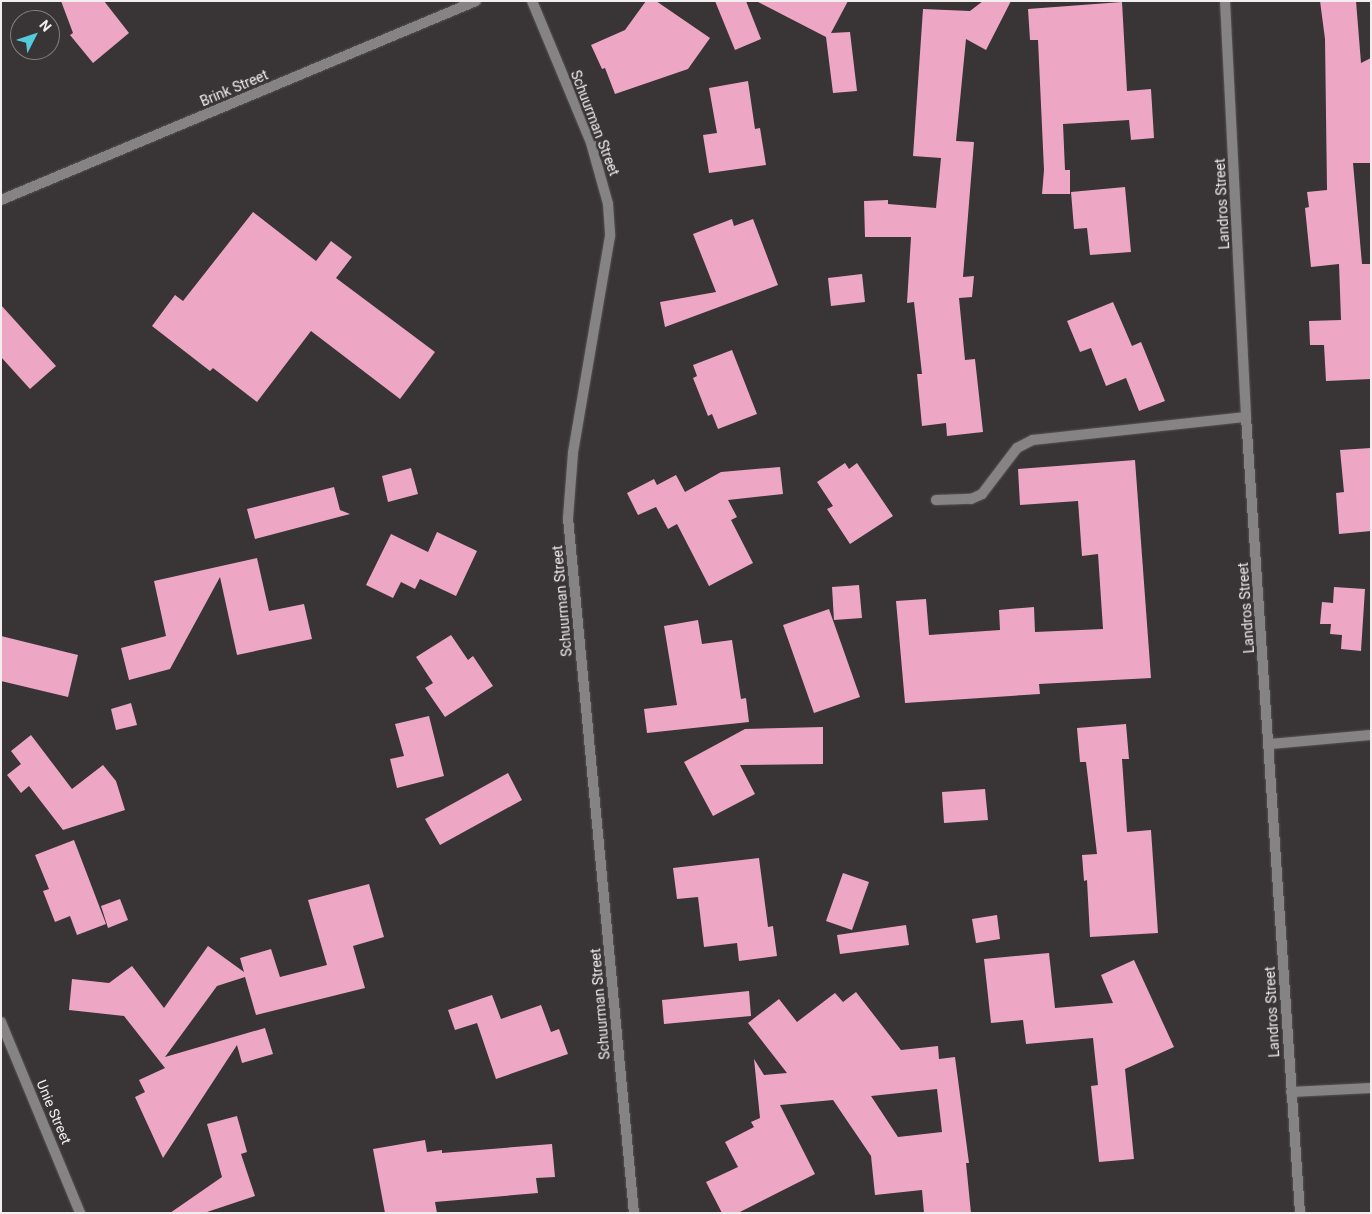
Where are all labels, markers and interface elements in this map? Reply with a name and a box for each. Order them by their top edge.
north arrow [10,10,60,60]
text: N [36,17,55,35]
street label: Brink Street [198,66,270,110]
street label: Schuurman Street [567,68,623,178]
street label: Landros Street [1211,158,1233,250]
street label: Schuurman Street [549,545,575,657]
street label: Landros Street [1234,562,1258,654]
street label: Schuurman Street [587,948,613,1060]
street label: Landros Street [1261,966,1283,1058]
street label: Unie Street [33,1077,75,1147]

